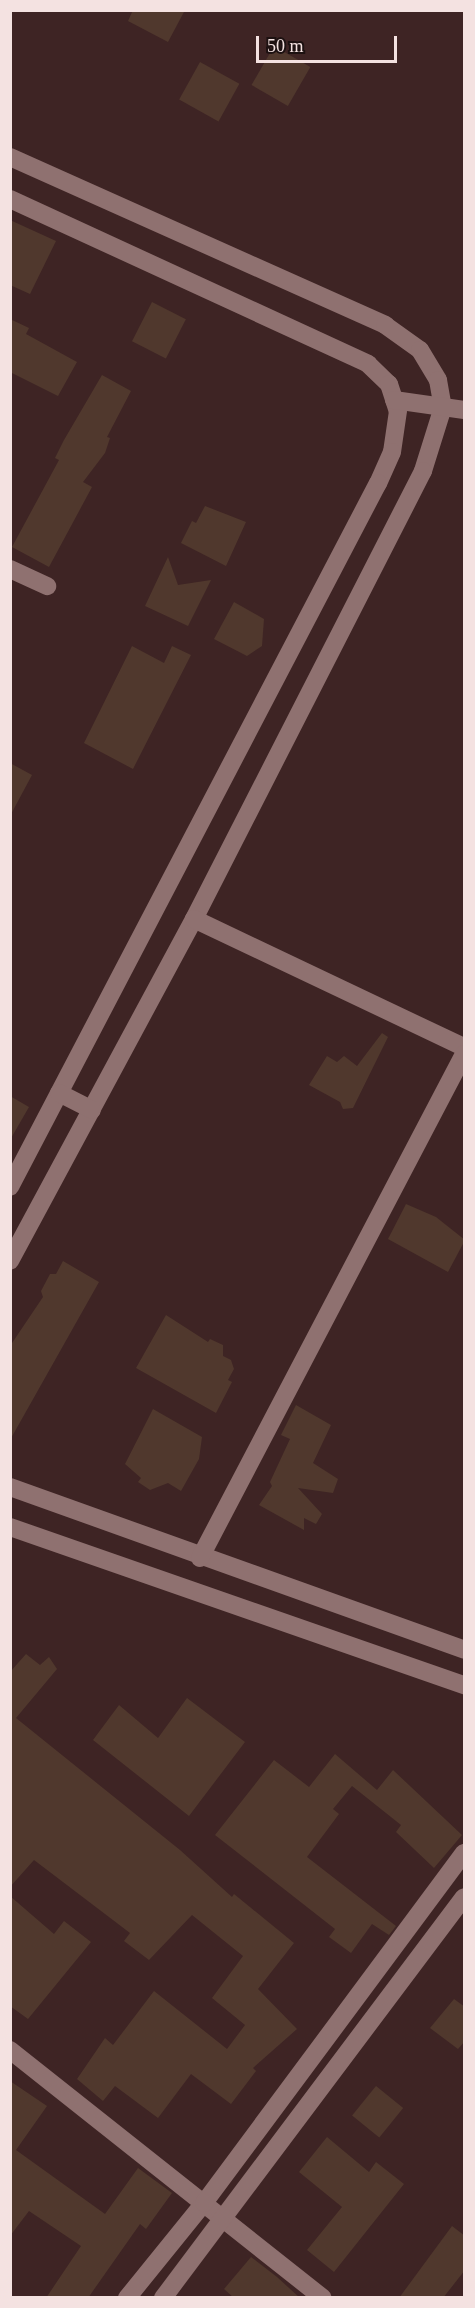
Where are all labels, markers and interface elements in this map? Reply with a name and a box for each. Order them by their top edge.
scale bar [259,24,400,62]
text: 50 m [267,36,304,56]

